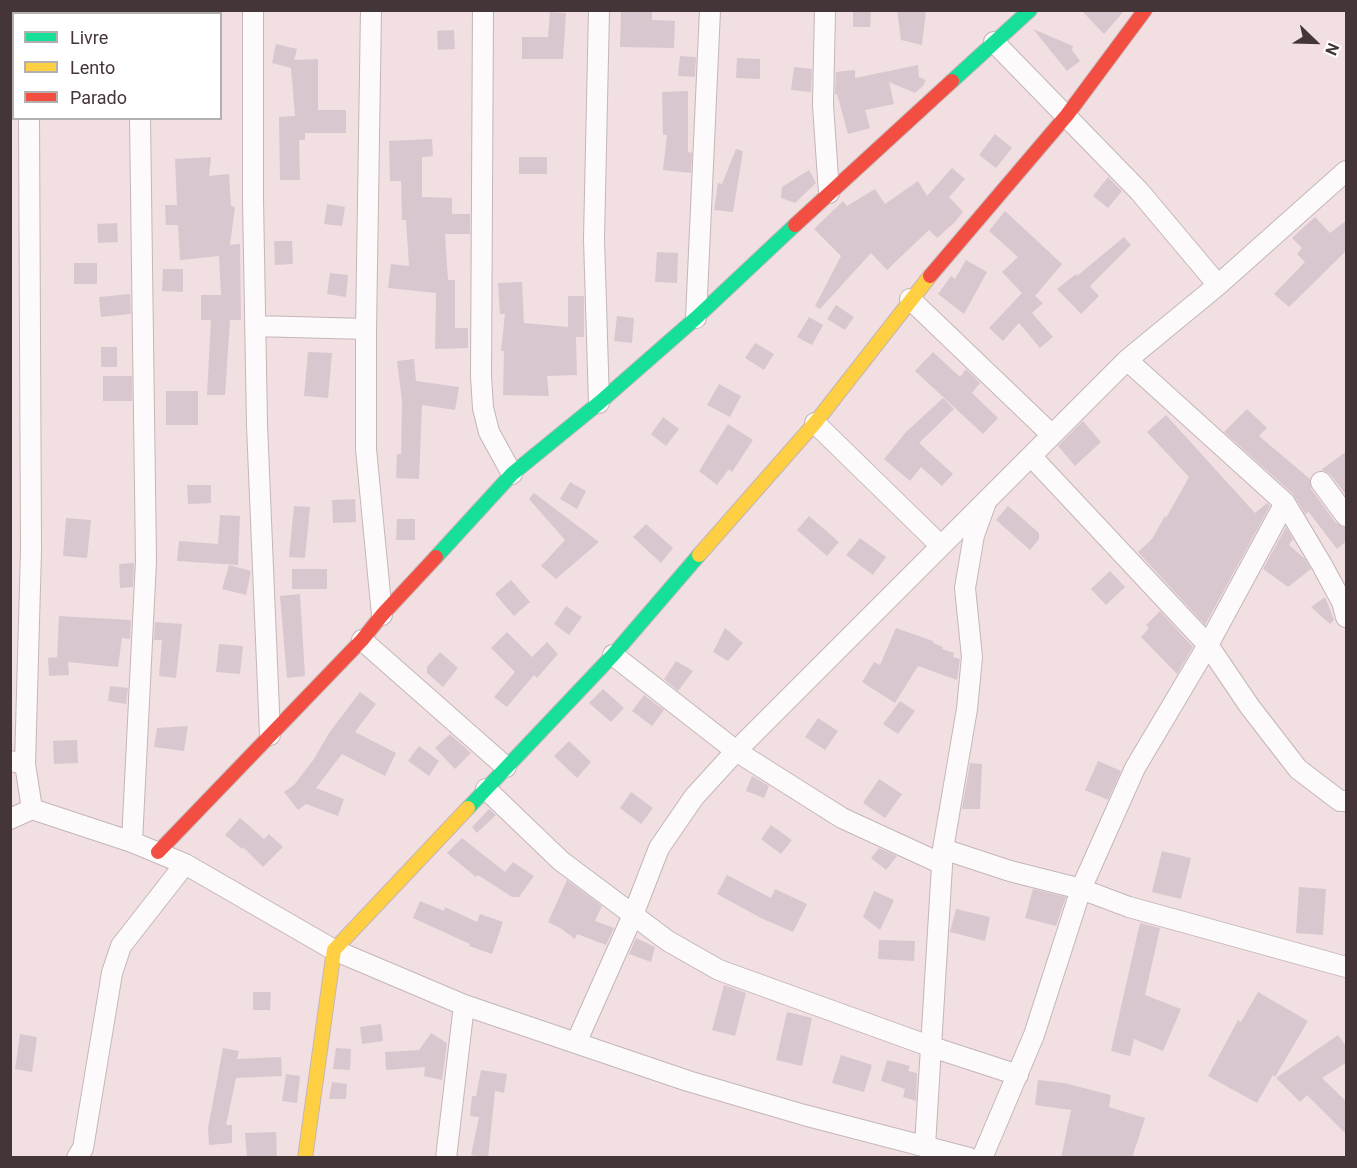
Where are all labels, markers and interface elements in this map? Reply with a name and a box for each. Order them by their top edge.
legend [12,12,222,120]
north arrow [1285,12,1345,72]
text: Livre [70,27,108,48]
text: N [1321,40,1343,58]
text: Lento [70,57,115,78]
text: Parado [70,87,127,108]

